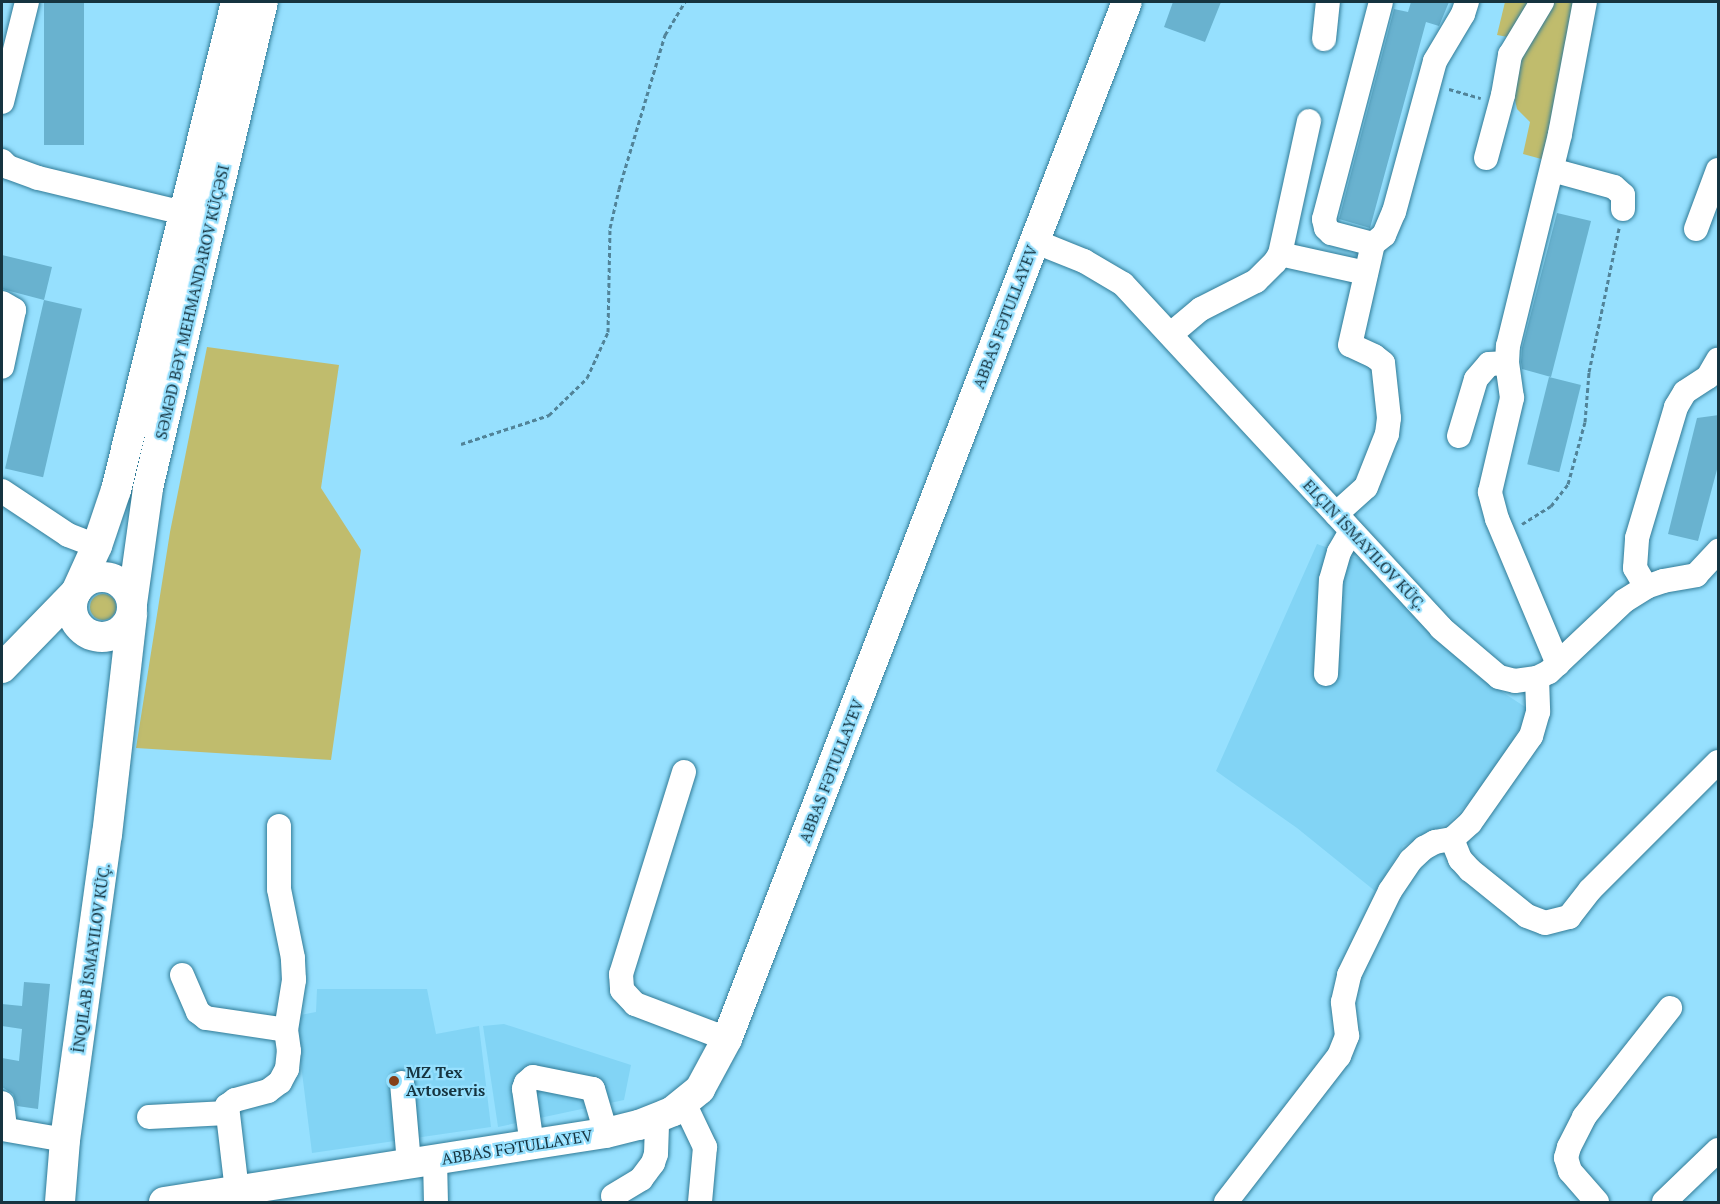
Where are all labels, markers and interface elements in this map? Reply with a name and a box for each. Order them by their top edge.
street label: SƏMƏD BƏY MEHMANDAROV KÜÇƏSI [151,162,233,442]
street label: ABBAS FƏTULLAYEV [969,242,1041,392]
street label: ELÇIN İSMAYILOV KÜÇ. [1299,475,1431,615]
street label: ABBAS FƏTULLAYEV [795,696,867,846]
street label: İNQILAB İSMAYILOV KÜÇ. [68,862,114,1054]
place label: MZ Tex Avtoservis [406,1062,485,1100]
marker: MZ Tex Avtoservis [387,1074,401,1088]
street label: ABBAS FƏTULLAYEV [440,1126,594,1168]

